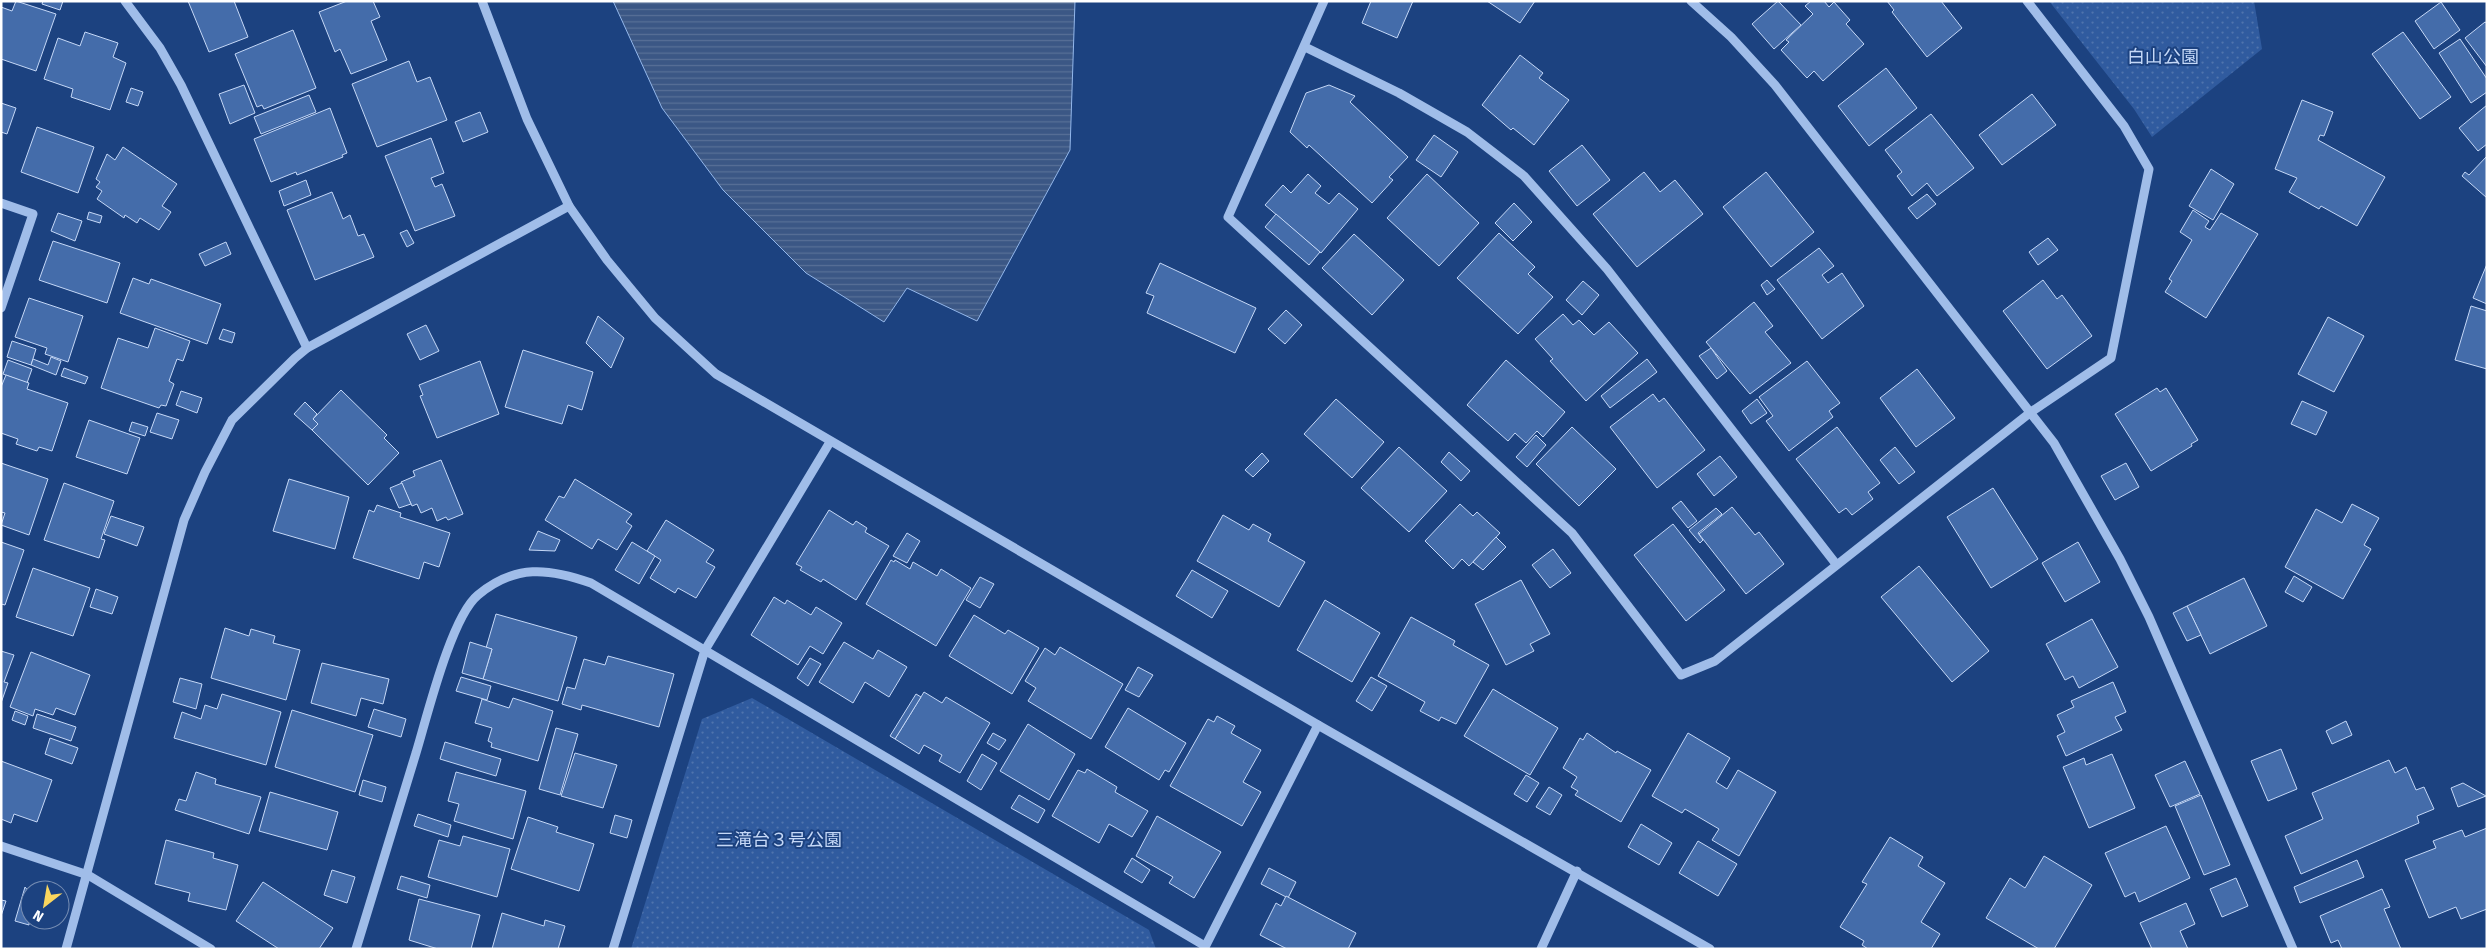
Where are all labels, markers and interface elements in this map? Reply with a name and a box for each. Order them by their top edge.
park label: 白山公園 [2127,46,2199,68]
park label: 三滝台３号公園 [716,829,842,851]
north arrow [20,880,70,930]
text: N [30,906,47,925]

